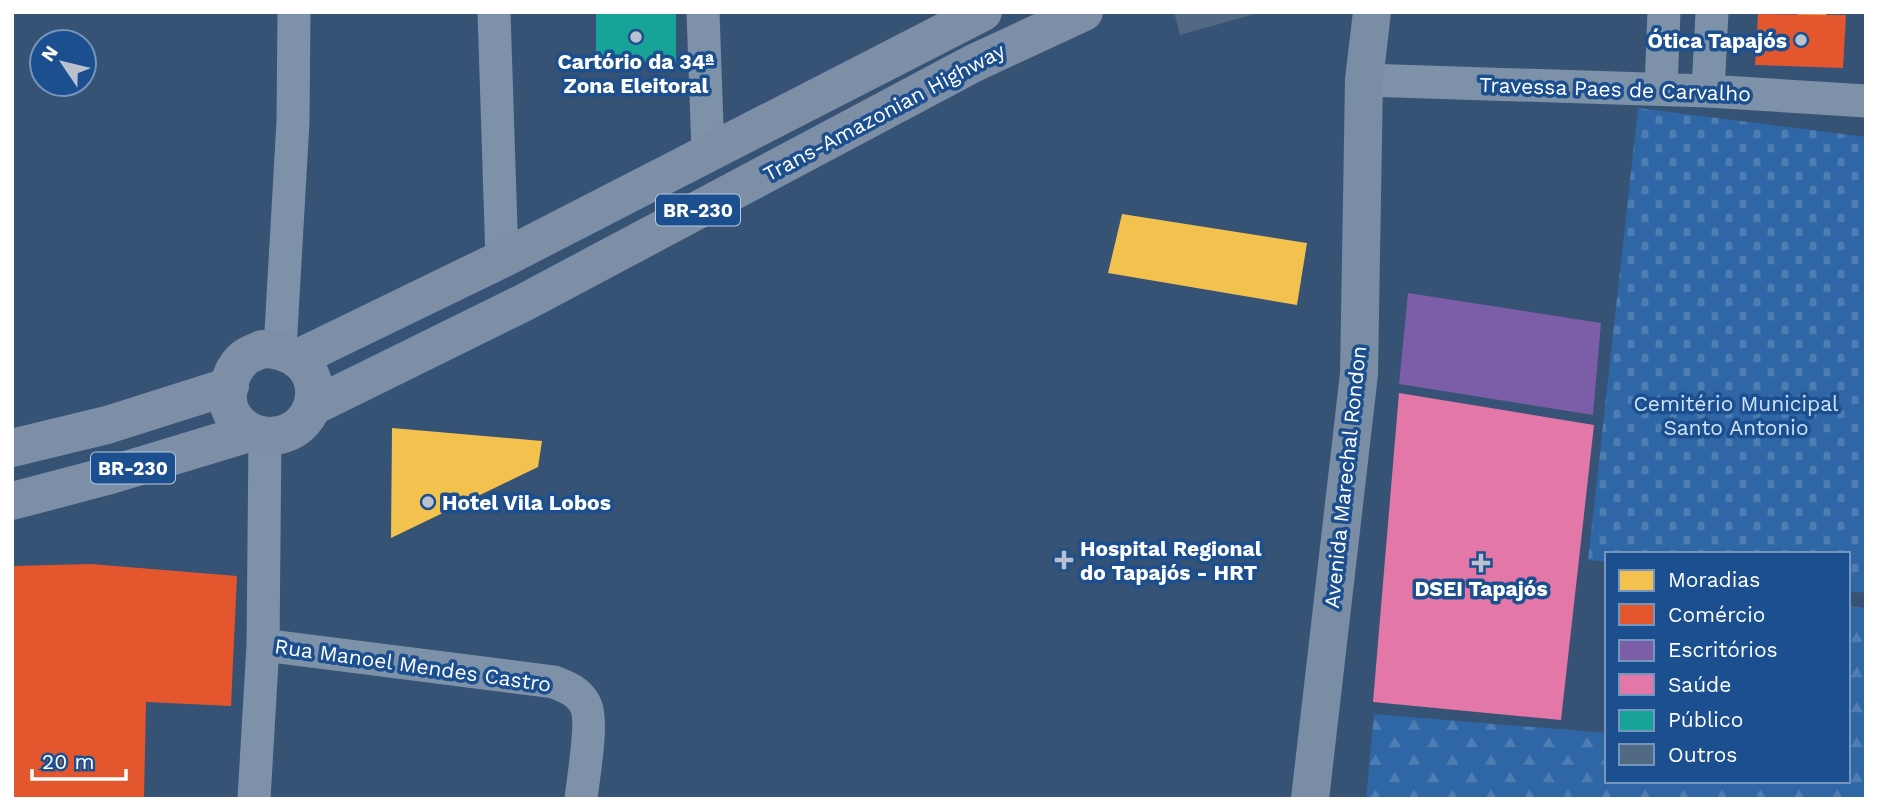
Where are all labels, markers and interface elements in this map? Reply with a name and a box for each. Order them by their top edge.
north arrow [28,28,98,98]
place label: Ótica Tapajós [1648,28,1787,53]
marker: Cartório da 34ª Zona Eleitoral [628,29,644,45]
marker: Ótica Tapajós [1793,32,1809,48]
street label: Trans-Amazonian Highway [759,37,1009,186]
text: N [36,41,63,66]
place label: Cartório da 34ª Zona Eleitoral [557,49,715,98]
street label: Travessa Paes de Carvalho [1479,72,1751,106]
road number: BR-230 [656,194,740,226]
street label: Avenida Marechal Rondon [1319,344,1371,610]
park label: Cemitério Municipal Santo Antonio [1633,391,1839,440]
road number: BR-230 [91,453,175,484]
place label: Hotel Vila Lobos [442,490,611,515]
marker: Hotel Vila Lobos [420,494,436,510]
place label: Hospital Regional do Tapajós - HRT [1080,536,1262,585]
marker: Hospital Regional do Tapajós - HRT [1054,550,1074,570]
legend [1605,552,1850,783]
marker: DSEI Tapajós [1471,553,1491,573]
text: Moradias [1668,567,1760,592]
place label: DSEI Tapajós [1414,576,1548,601]
text: Comércio [1668,602,1765,627]
street label: Rua Manoel Mendes Castro [273,633,553,697]
text: Escritórios [1668,637,1778,662]
text: Saúde [1668,672,1731,697]
text: Público [1668,707,1743,732]
scale bar [32,738,126,782]
text: Outros [1668,742,1737,767]
text: 20 m [42,749,94,774]

